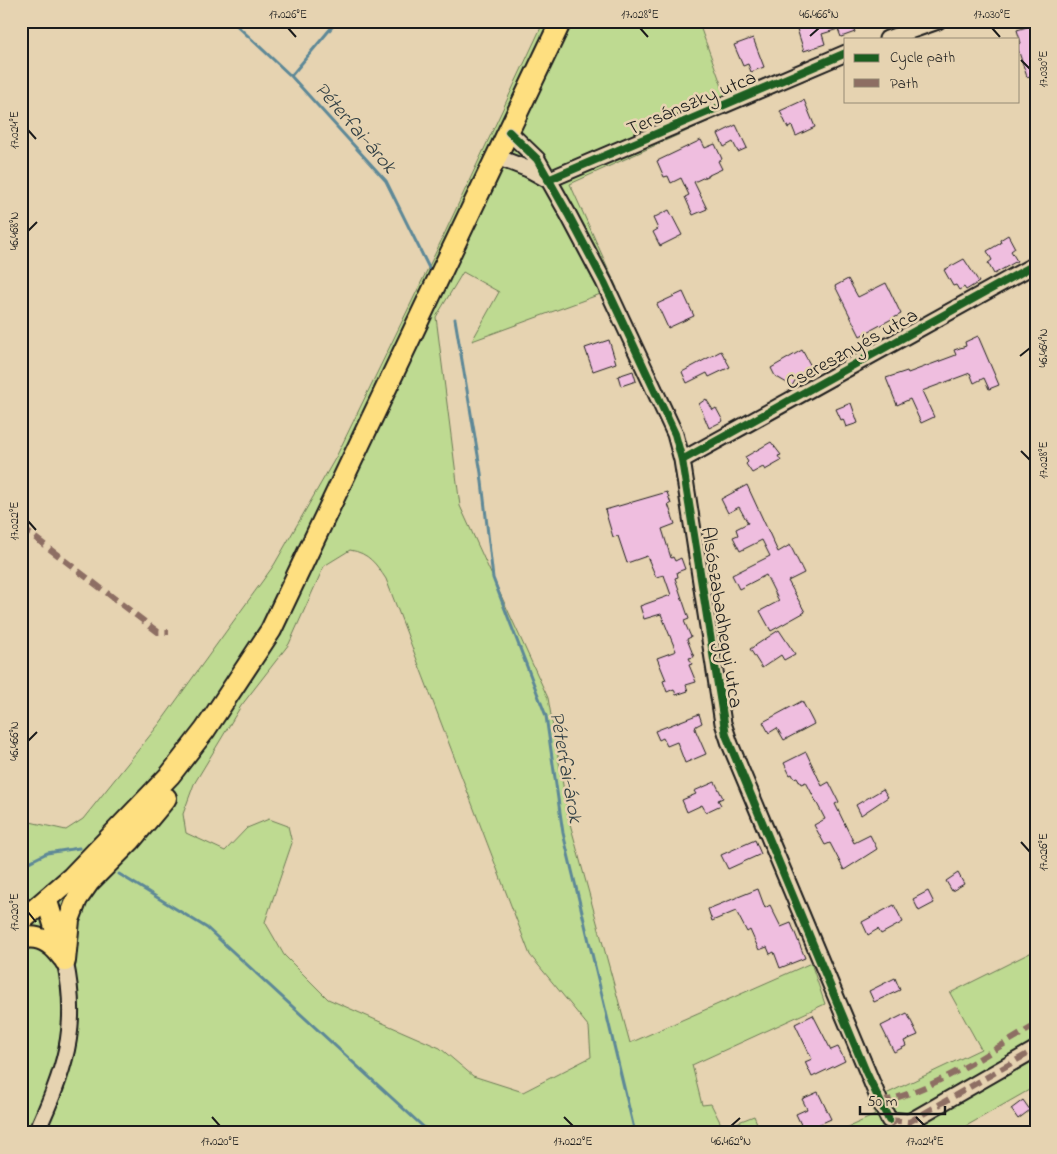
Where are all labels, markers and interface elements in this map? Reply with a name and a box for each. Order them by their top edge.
text: 17.026°E [269,6,307,24]
text: 17.028°E [621,6,659,24]
text: 46.466°N [799,6,839,24]
text: 17.030°E [973,6,1011,24]
legend [844,38,1020,102]
text: Cycle path [890,47,955,70]
text: 17.030°E [1035,50,1053,88]
street label: Tersánszky utca [623,64,761,145]
text: Path [890,73,918,95]
water label: Péterfai-árok [306,76,403,181]
text: 17.024°E [6,111,24,149]
text: 46.468°N [6,212,24,250]
street label: Cseresznyés utca [781,302,924,399]
text: 46.464°N [1035,328,1053,368]
text: 17.028°E [1035,441,1053,479]
text: 17.022°E [6,502,24,540]
street label: Alsószabadhegyi utca [691,525,749,710]
water label: Péterfai-árok [540,709,590,826]
text: 46.466°N [6,721,24,761]
text: 17.026°E [1035,833,1053,871]
text: 17.020°E [6,893,24,931]
scale bar [860,1084,944,1116]
text: 50 m [867,1091,898,1113]
text: 17.020°E [201,1133,239,1151]
text: 17.022°E [554,1133,592,1151]
text: 46.462°N [711,1133,751,1151]
text: 17.024°E [906,1133,944,1151]

